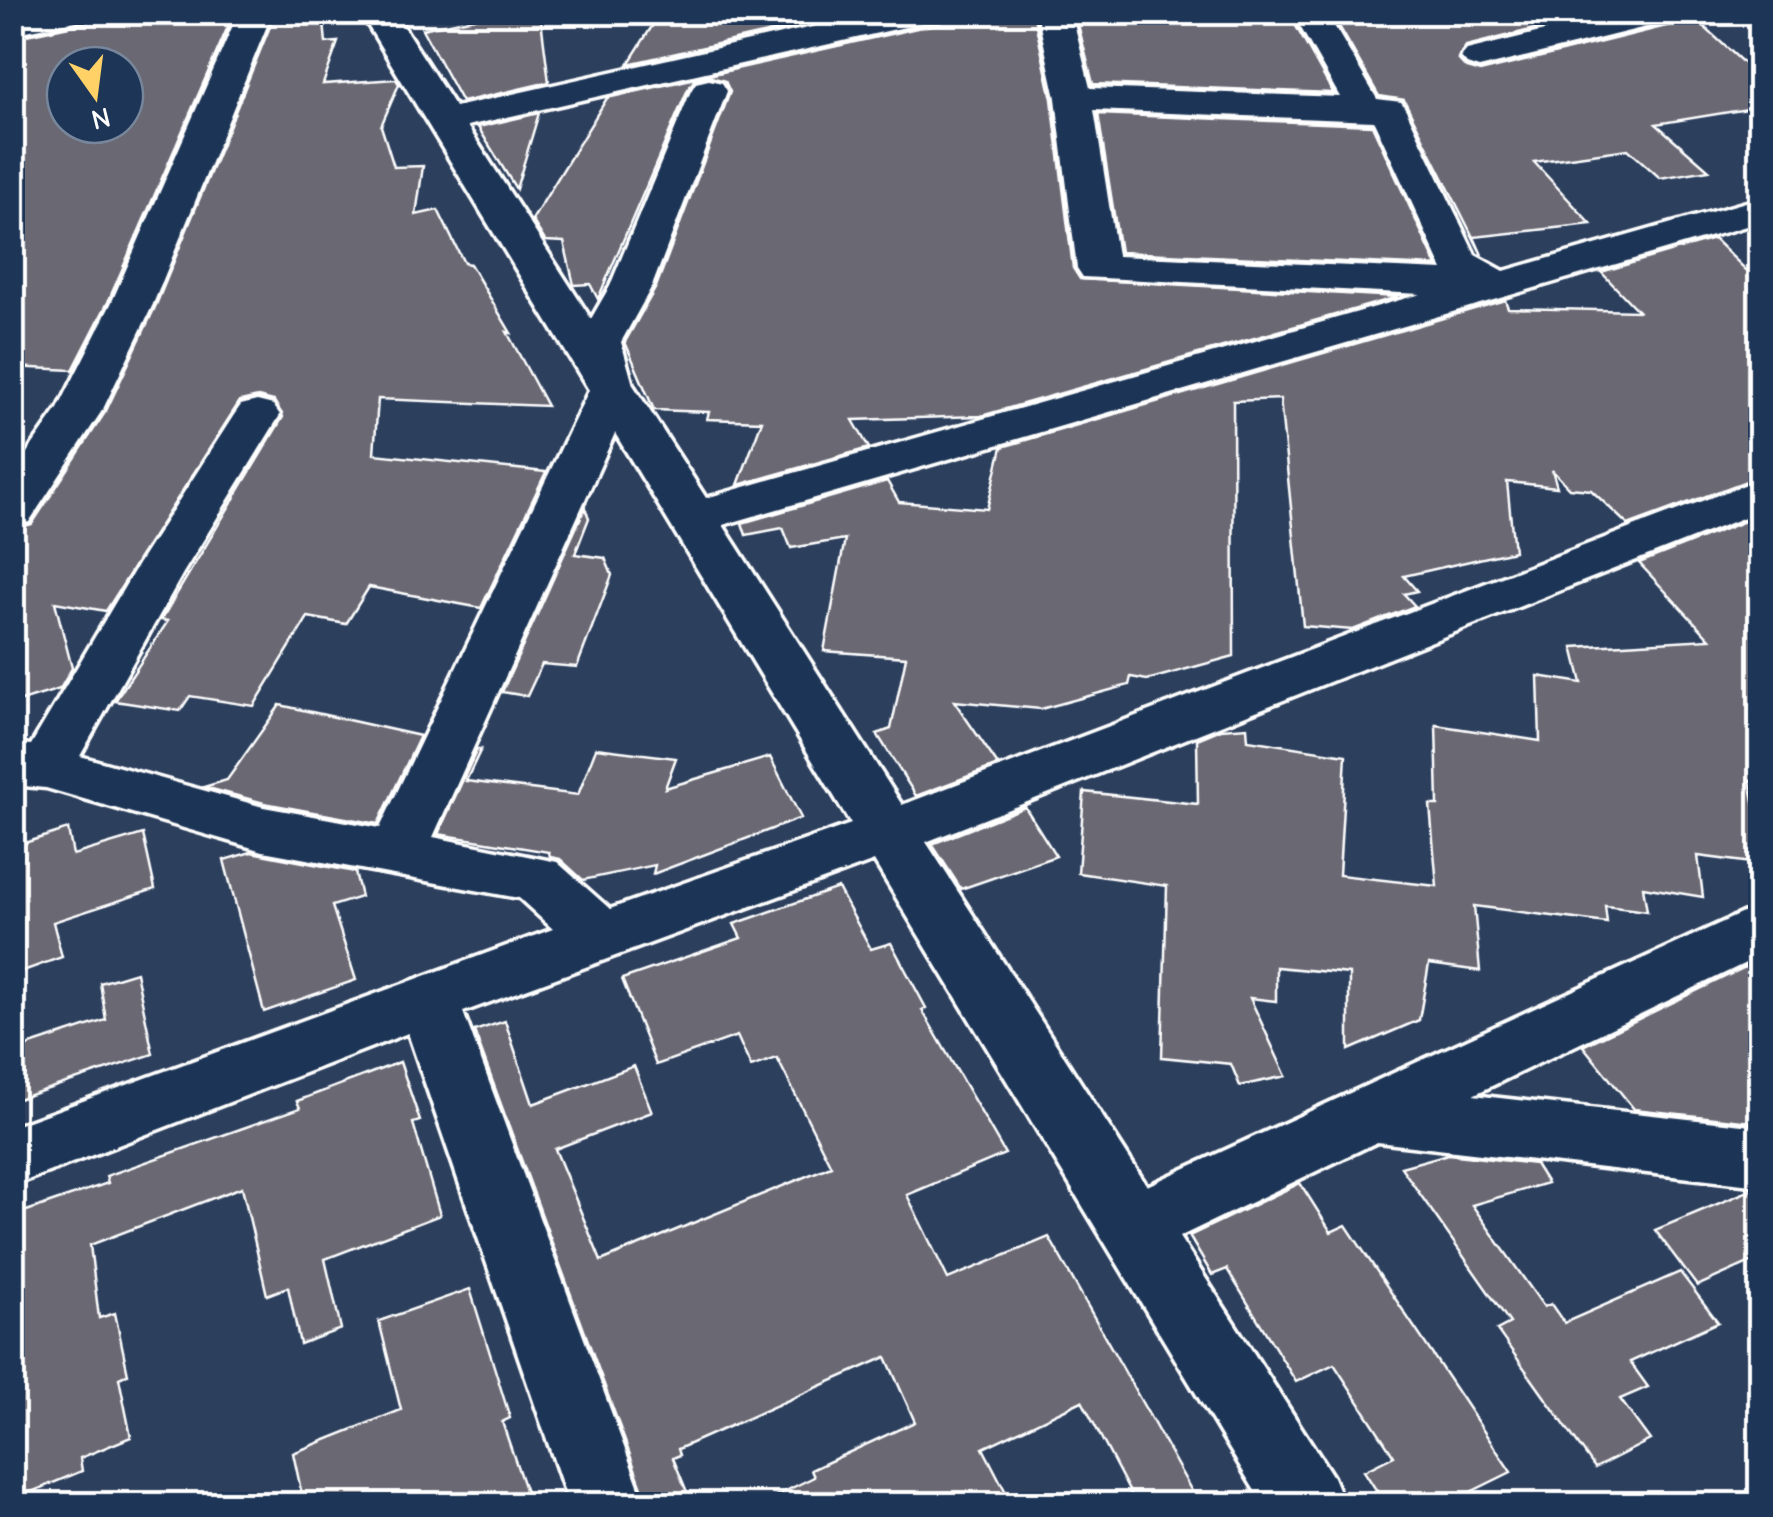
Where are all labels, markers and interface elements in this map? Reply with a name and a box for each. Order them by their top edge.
north arrow [45,45,145,145]
text: N [88,101,114,136]

